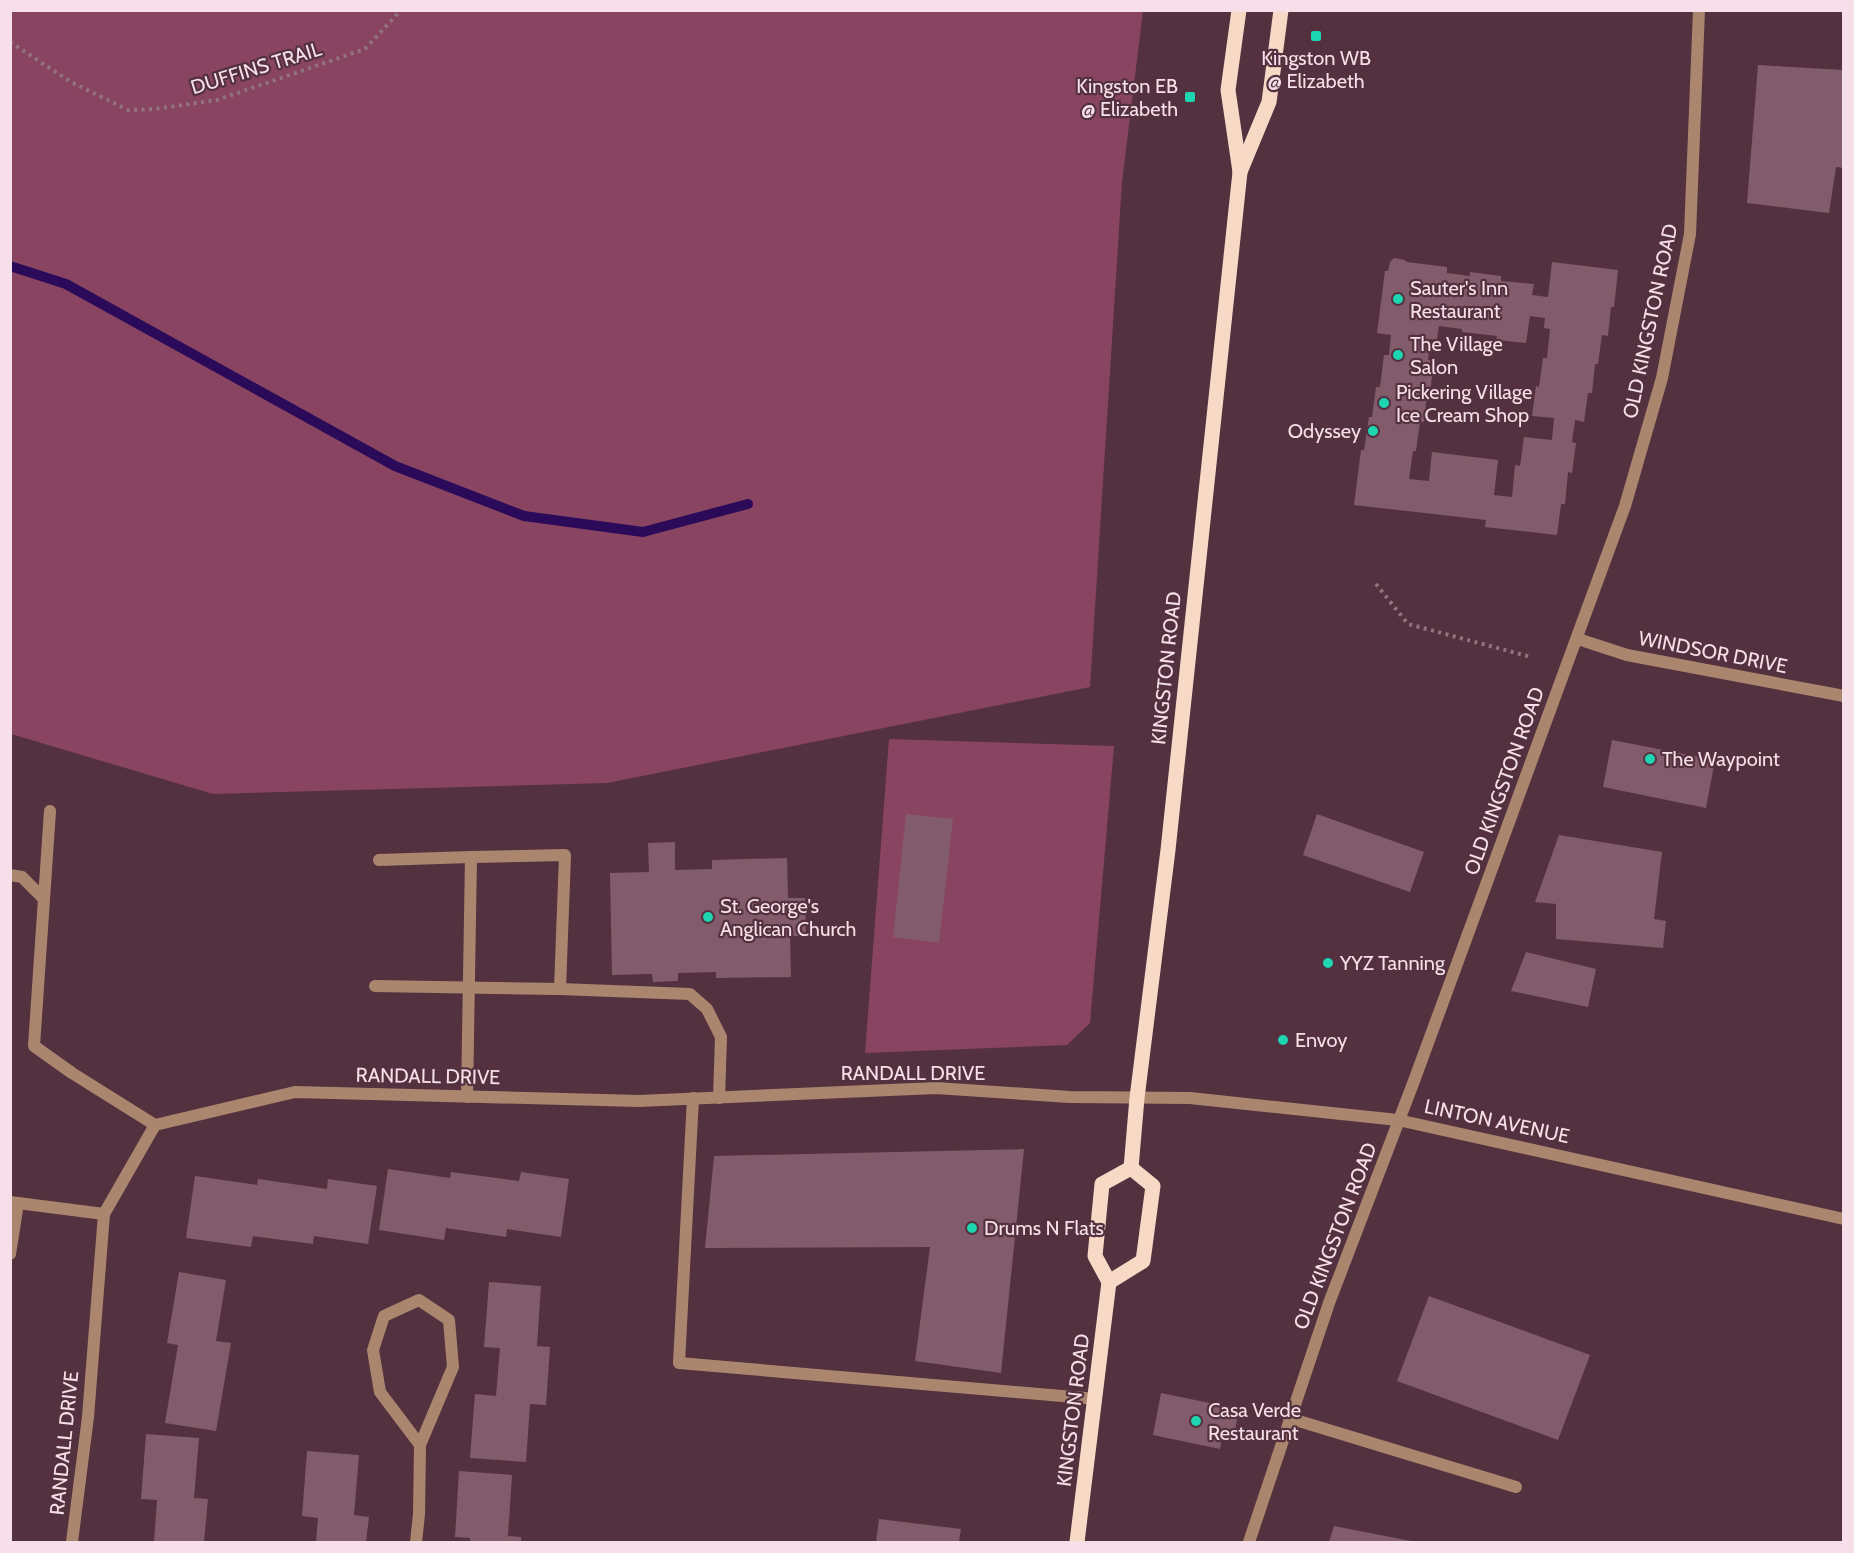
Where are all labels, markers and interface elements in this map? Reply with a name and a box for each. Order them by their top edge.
marker: Kingston WB @ Elizabeth [1309,29,1323,43]
street label: DUFFINS TRAIL [188,37,324,99]
place label: Kingston WB @ Elizabeth [1261,46,1371,93]
place label: Kingston EB @ Elizabeth [1076,74,1178,121]
marker: Kingston EB @ Elizabeth [1183,90,1197,104]
street label: OLD KINGSTON ROAD [1618,222,1682,420]
place label: Sauter's Inn Restaurant [1410,276,1508,323]
marker: Sauter's Inn Restaurant [1391,292,1405,306]
place label: The Village Salon [1410,332,1503,379]
marker: The Village Salon [1391,348,1405,362]
place label: Pickering Village Ice Cream Shop [1396,380,1532,427]
marker: Pickering Village Ice Cream Shop [1377,396,1391,410]
place label: Odyssey [1288,419,1361,443]
marker: Odyssey [1366,424,1380,438]
street label: KINGSTON ROAD [1146,590,1186,746]
street label: WINDSOR DRIVE [1636,626,1790,678]
street label: OLD KINGSTON ROAD [1459,684,1549,878]
place label: The Waypoint [1662,747,1780,771]
marker: The Waypoint [1643,752,1657,766]
place label: St. George's Anglican Church [720,894,856,941]
marker: St. George's Anglican Church [701,910,715,924]
place label: YYZ Tanning [1339,951,1446,975]
marker: YYZ Tanning [1321,956,1335,970]
place label: Envoy [1295,1028,1347,1052]
marker: Envoy [1276,1033,1290,1047]
street label: RANDALL DRIVE [841,1061,985,1085]
street label: RANDALL DRIVE [355,1063,501,1089]
street label: LINTON AVENUE [1422,1094,1572,1148]
street label: OLD KINGSTON ROAD [1288,1139,1382,1333]
place label: Drums N Flats [984,1216,1104,1240]
marker: Drums N Flats [965,1221,979,1235]
street label: KINGSTON ROAD [1052,1332,1094,1488]
street label: RANDALL DRIVE [45,1370,83,1516]
place label: Casa Verde Restaurant [1208,1398,1301,1445]
marker: Casa Verde Restaurant [1189,1414,1203,1428]

